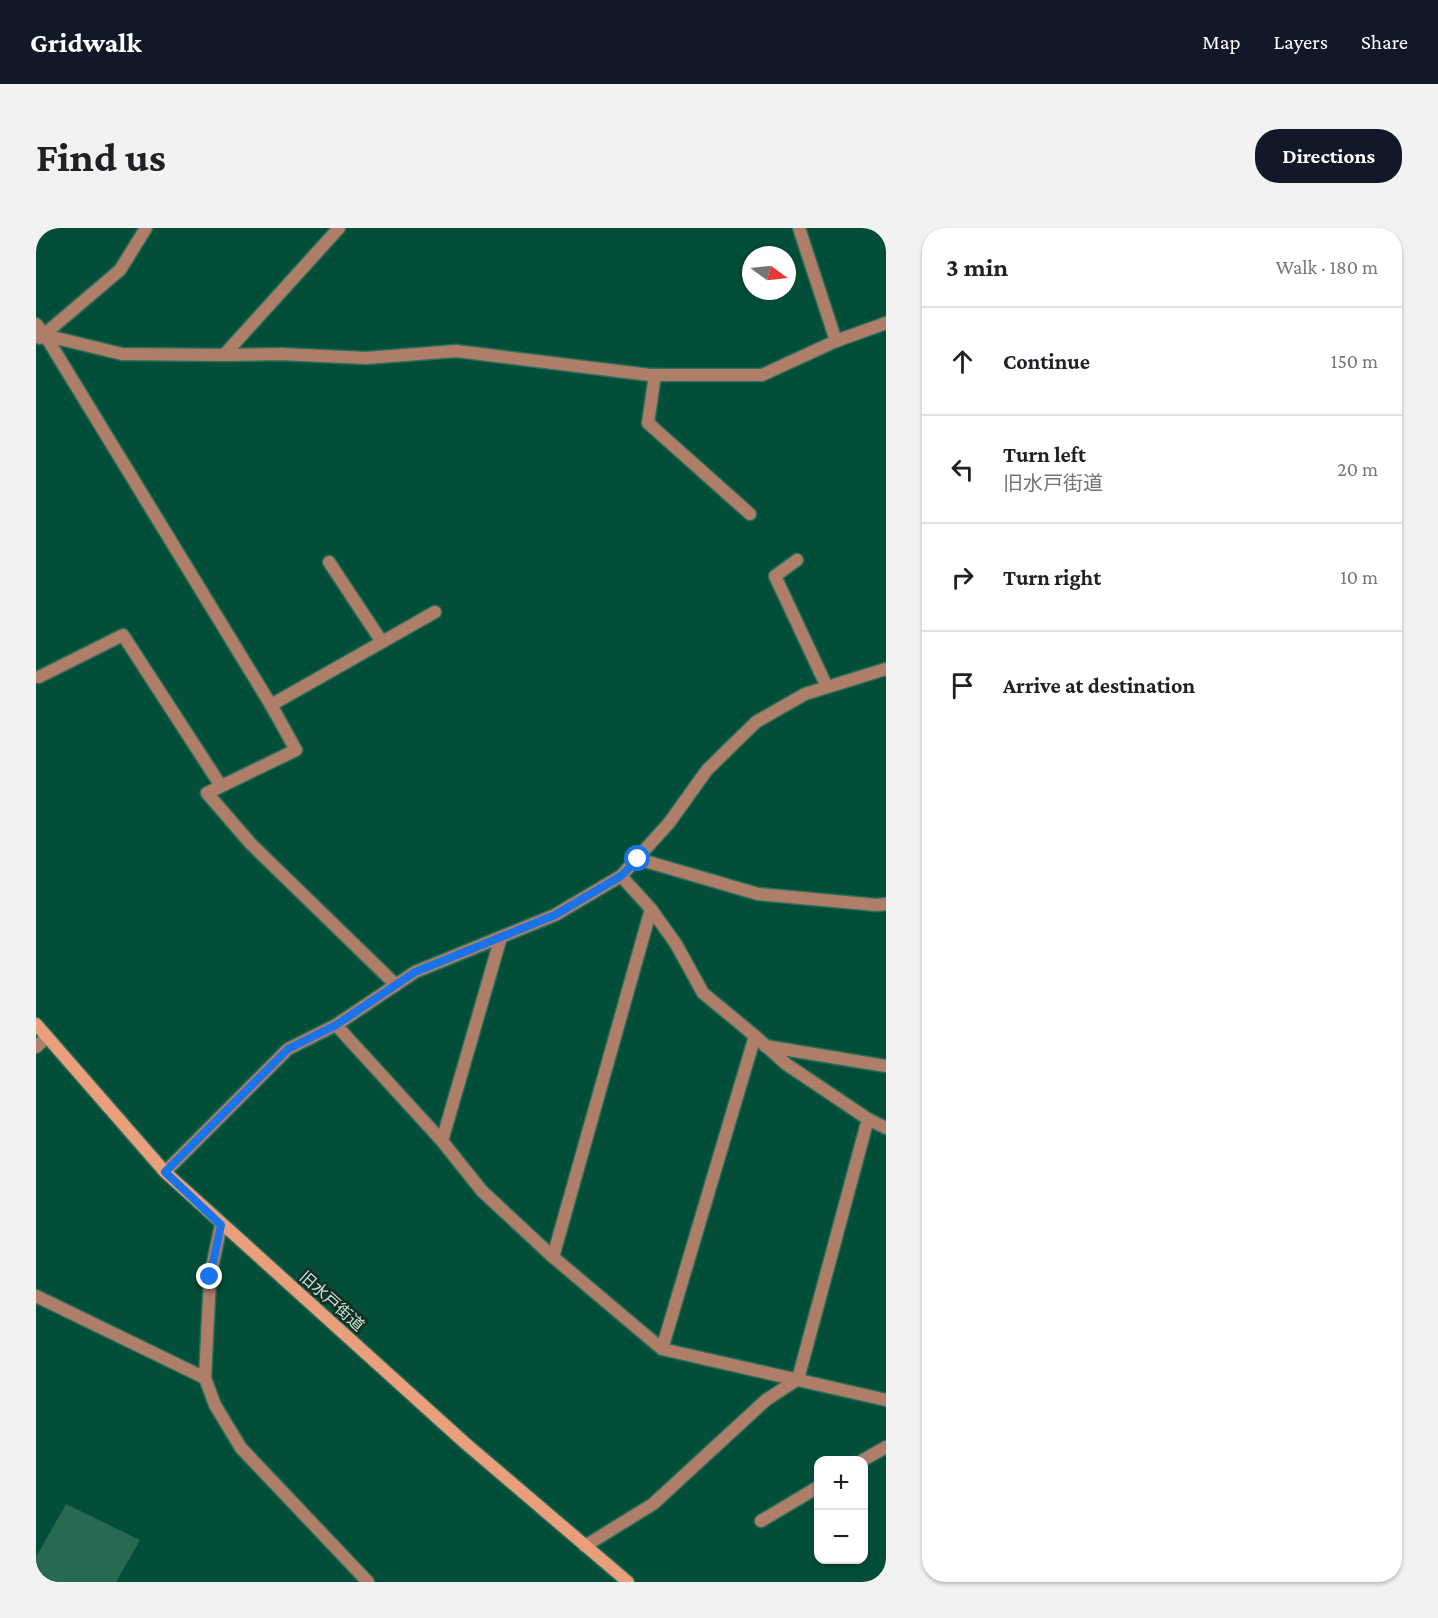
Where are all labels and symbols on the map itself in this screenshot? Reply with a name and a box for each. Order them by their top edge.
north arrow [742,246,796,300]
route start [624,845,650,871]
route end [196,1263,222,1289]
street label: 旧水戸街道 [297,1268,367,1334]

